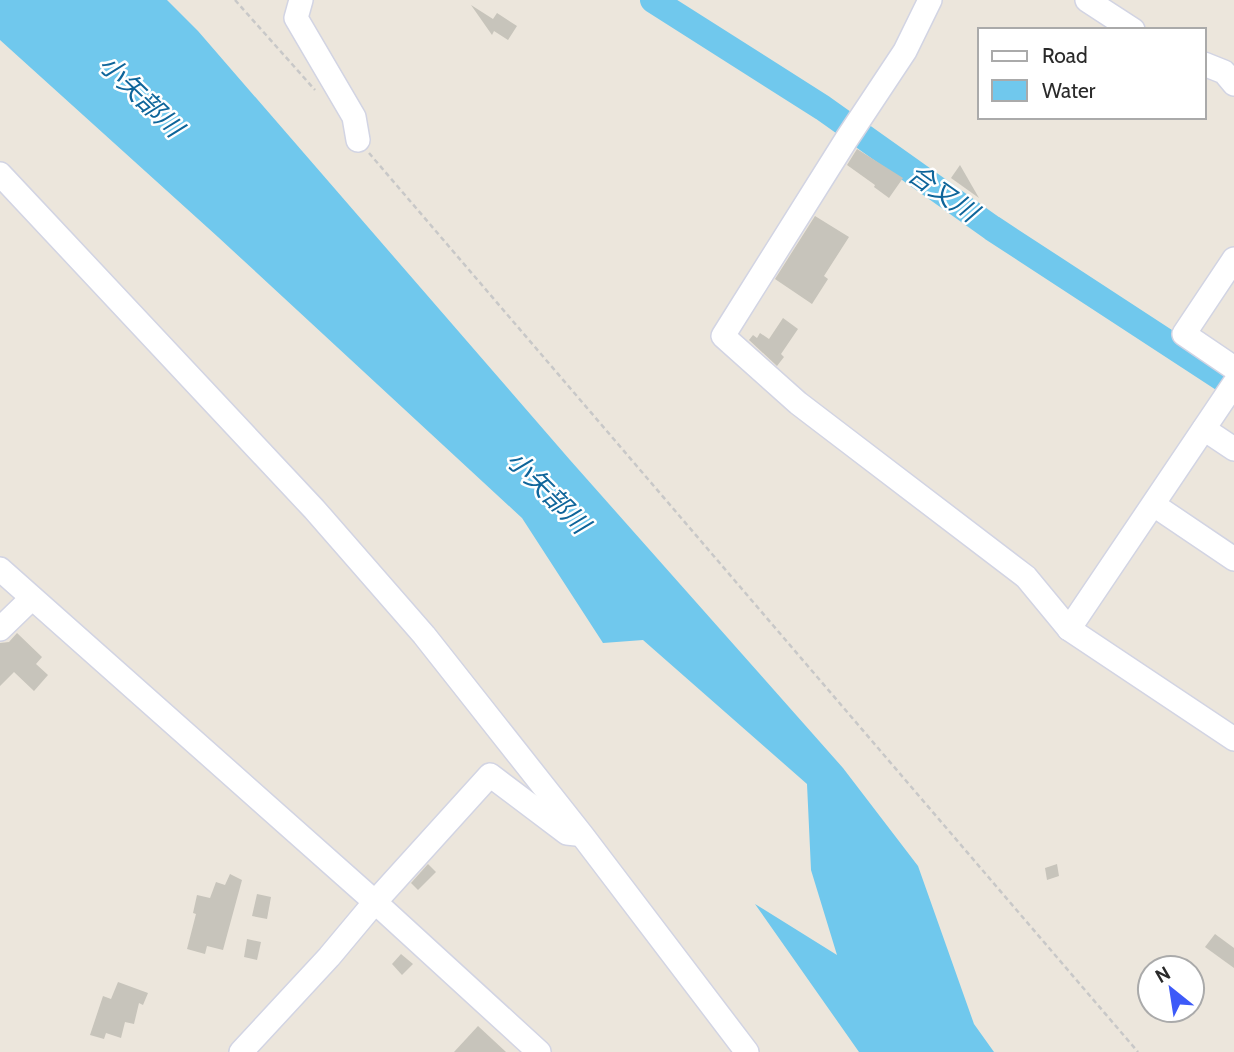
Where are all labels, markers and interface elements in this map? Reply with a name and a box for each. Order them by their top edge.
legend [978,28,1206,119]
text: Road [1042,43,1088,68]
water label: 小矢部川 [92,48,192,146]
text: Water [1042,78,1096,103]
water label: 合又川 [902,158,987,230]
water label: 小矢部川 [500,444,598,542]
north arrow [1136,954,1206,1024]
text: N [1151,961,1174,988]

